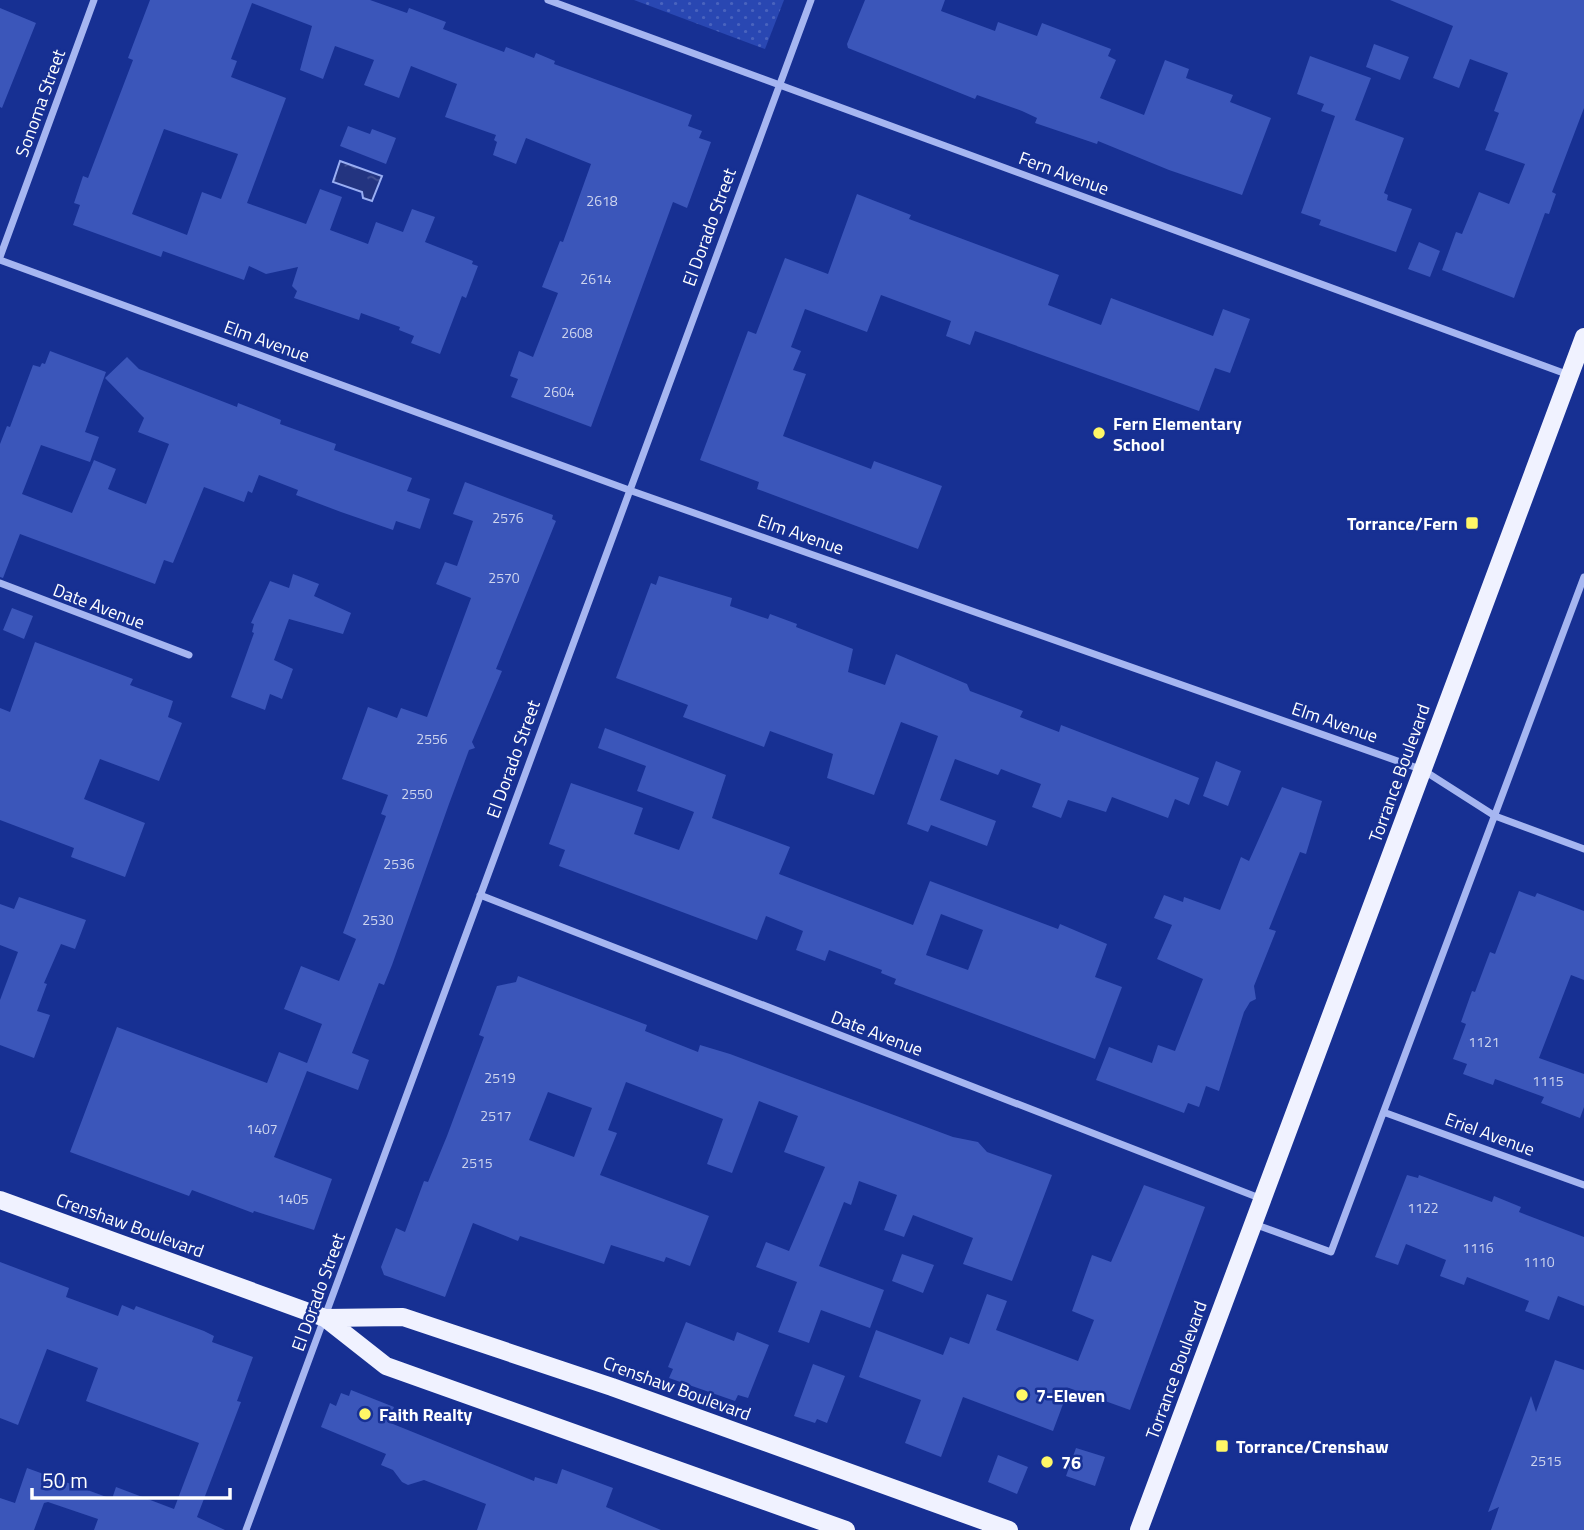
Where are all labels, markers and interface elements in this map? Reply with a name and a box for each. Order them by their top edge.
street label: Sonoma Street [8,45,72,161]
street label: Fern Avenue [1015,144,1113,202]
street label: El Dorado Street [675,164,743,290]
house number: 2618 [586,190,618,211]
house number: 2614 [580,268,612,289]
street label: Elm Avenue [220,313,314,369]
house number: 2608 [561,322,593,343]
house number: 2604 [543,381,575,402]
place label: Fern Elementary School [1113,410,1242,458]
marker: Fern Elementary School [1091,425,1107,441]
house number: 2576 [492,507,524,528]
street label: Elm Avenue [754,507,848,561]
place label: Torrance/Fern [1347,510,1458,537]
marker: Torrance/Fern [1464,515,1480,531]
house number: 2570 [488,567,520,588]
street label: Date Avenue [49,576,149,636]
street label: Elm Avenue [1288,695,1382,749]
street label: El Dorado Street [479,696,547,822]
street label: Torrance Boulevard [1361,700,1437,846]
house number: 2556 [416,728,448,749]
house number: 2550 [401,783,433,804]
house number: 2536 [383,853,415,874]
house number: 2530 [362,909,394,930]
street label: Date Avenue [827,1003,927,1063]
house number: 1121 [1468,1031,1500,1052]
house number: 2519 [484,1067,516,1088]
house number: 1115 [1532,1070,1564,1091]
house number: 2517 [480,1105,512,1126]
street label: Eriel Avenue [1441,1105,1539,1163]
house number: 1407 [246,1118,278,1139]
house number: 2515 [461,1152,493,1173]
street label: Crenshaw Boulevard [52,1186,208,1264]
house number: 1405 [277,1188,309,1209]
house number: 1122 [1407,1197,1439,1218]
street label: El Dorado Street [284,1229,352,1355]
house number: 1116 [1462,1237,1494,1258]
house number: 1110 [1523,1251,1555,1272]
street label: Torrance Boulevard [1138,1297,1214,1443]
street label: Crenshaw Boulevard [599,1349,755,1427]
place label: 7-Eleven [1036,1382,1105,1409]
marker: 7-Eleven [1014,1387,1030,1403]
place label: Faith Realty [379,1401,472,1428]
marker: Faith Realty [357,1406,373,1422]
place label: Torrance/Crenshaw [1236,1433,1389,1460]
marker: Torrance/Crenshaw [1214,1438,1230,1454]
place label: 76 [1061,1449,1081,1476]
house number: 2515 [1530,1450,1562,1471]
marker: 76 [1039,1454,1055,1470]
scale bar [32,1456,229,1500]
text: 50 m [42,1464,88,1496]

